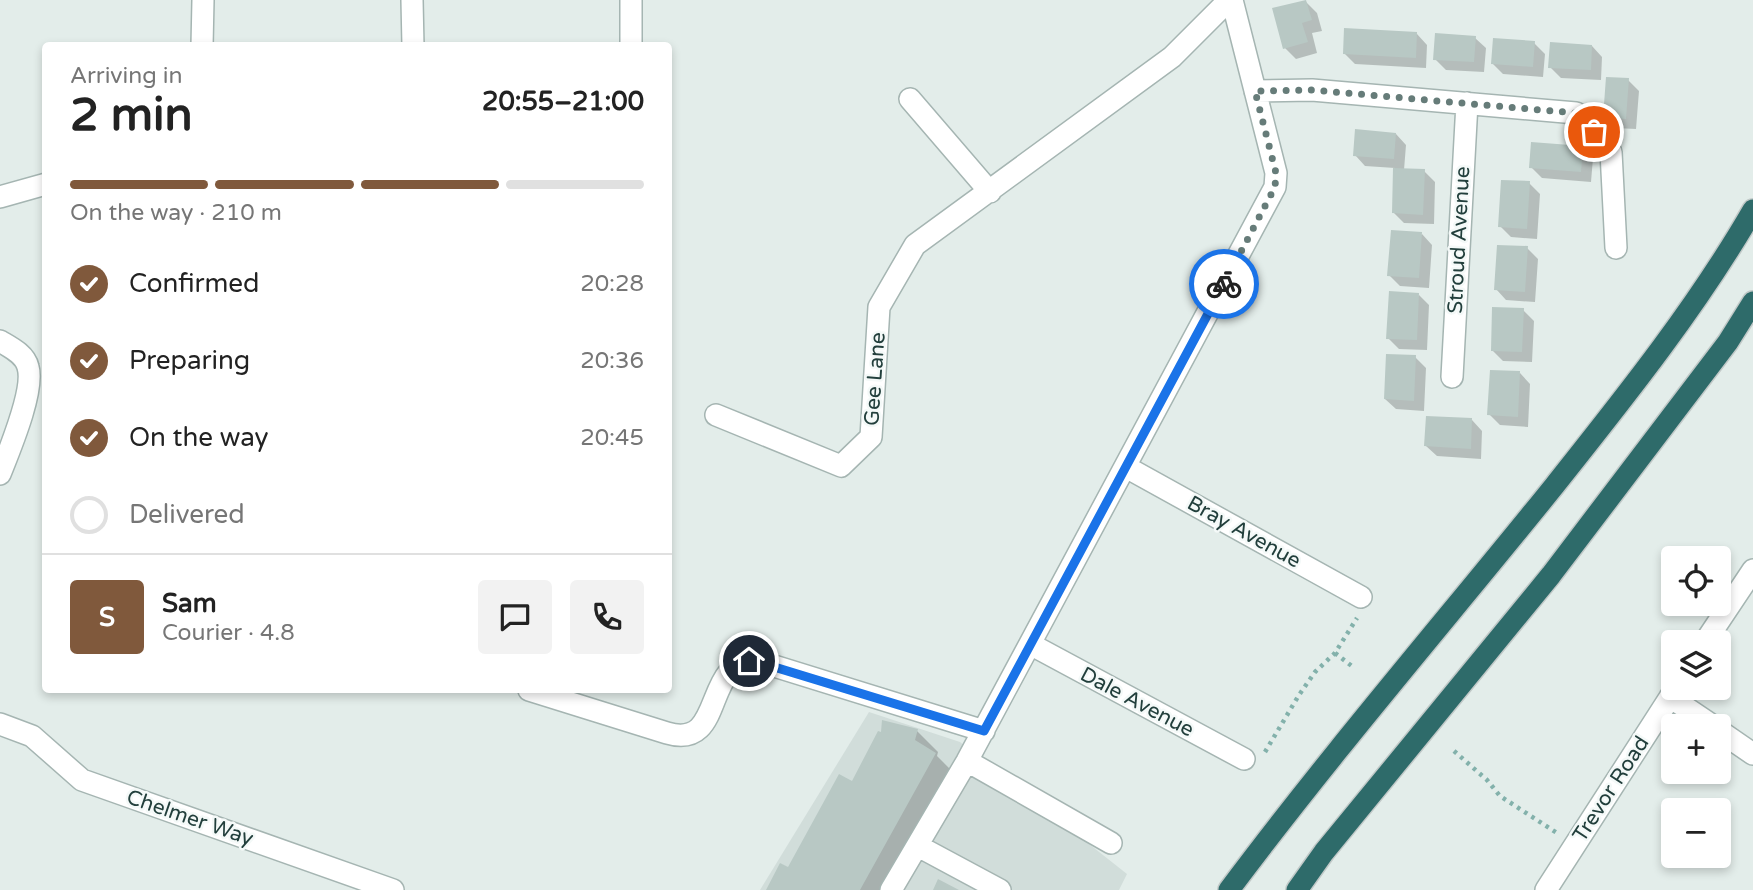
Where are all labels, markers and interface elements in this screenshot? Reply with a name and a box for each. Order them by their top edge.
text: Arriving in [70,62,183,90]
text: 20:55–21:00 [482,86,644,117]
text: 2 min [70,88,193,143]
pin [1564,102,1624,162]
icon: bag [1575,113,1613,151]
street label: Stroud Avenue [1443,166,1475,314]
text: On the way · 210 m [70,199,282,227]
courier [1189,249,1259,319]
icon: check [70,265,108,303]
icon: bike [1205,265,1243,303]
text: Confirmed [129,268,259,299]
text: 20:28 [580,270,644,298]
street label: Gee Lane [859,331,891,427]
icon: check [70,342,108,380]
text: Preparing [129,345,250,376]
text: 20:36 [580,347,644,375]
icon: check [70,419,108,457]
text: On the way [129,422,269,453]
text: 20:45 [580,424,644,452]
street label: Bray Avenue [1183,491,1305,574]
text: Delivered [129,499,245,530]
map controls [1661,546,1731,868]
button: locate [1661,546,1731,616]
button: chat [478,580,552,654]
button: phone [570,580,644,654]
text: Sam [162,588,217,619]
text: S [99,602,115,633]
text: Courier · 4.8 [162,619,295,647]
button: layers [1661,630,1731,700]
pin [719,631,779,691]
icon: home [730,642,768,680]
street label: Dale Avenue [1076,662,1198,742]
button: + [1661,714,1731,784]
street label: Trevor Road [1568,731,1654,847]
street label: Chelmer Way [123,785,257,851]
button: − [1661,798,1731,868]

